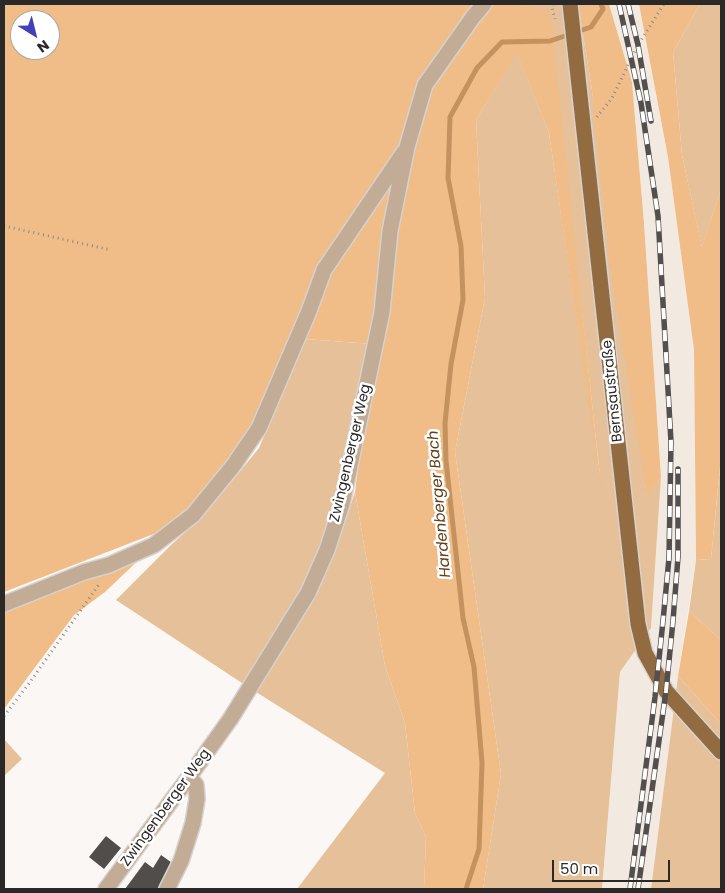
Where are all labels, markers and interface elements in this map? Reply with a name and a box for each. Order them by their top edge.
north arrow [10,10,60,60]
text: N [33,35,53,58]
street label: Bernsaustraße [599,339,627,443]
street label: Zwingenberger Weg [327,382,375,524]
water label: Hardenberger Bach [425,430,455,578]
street label: Zwingenberger Weg [118,746,214,870]
scale bar [555,850,672,882]
text: 50 m [560,858,598,879]

